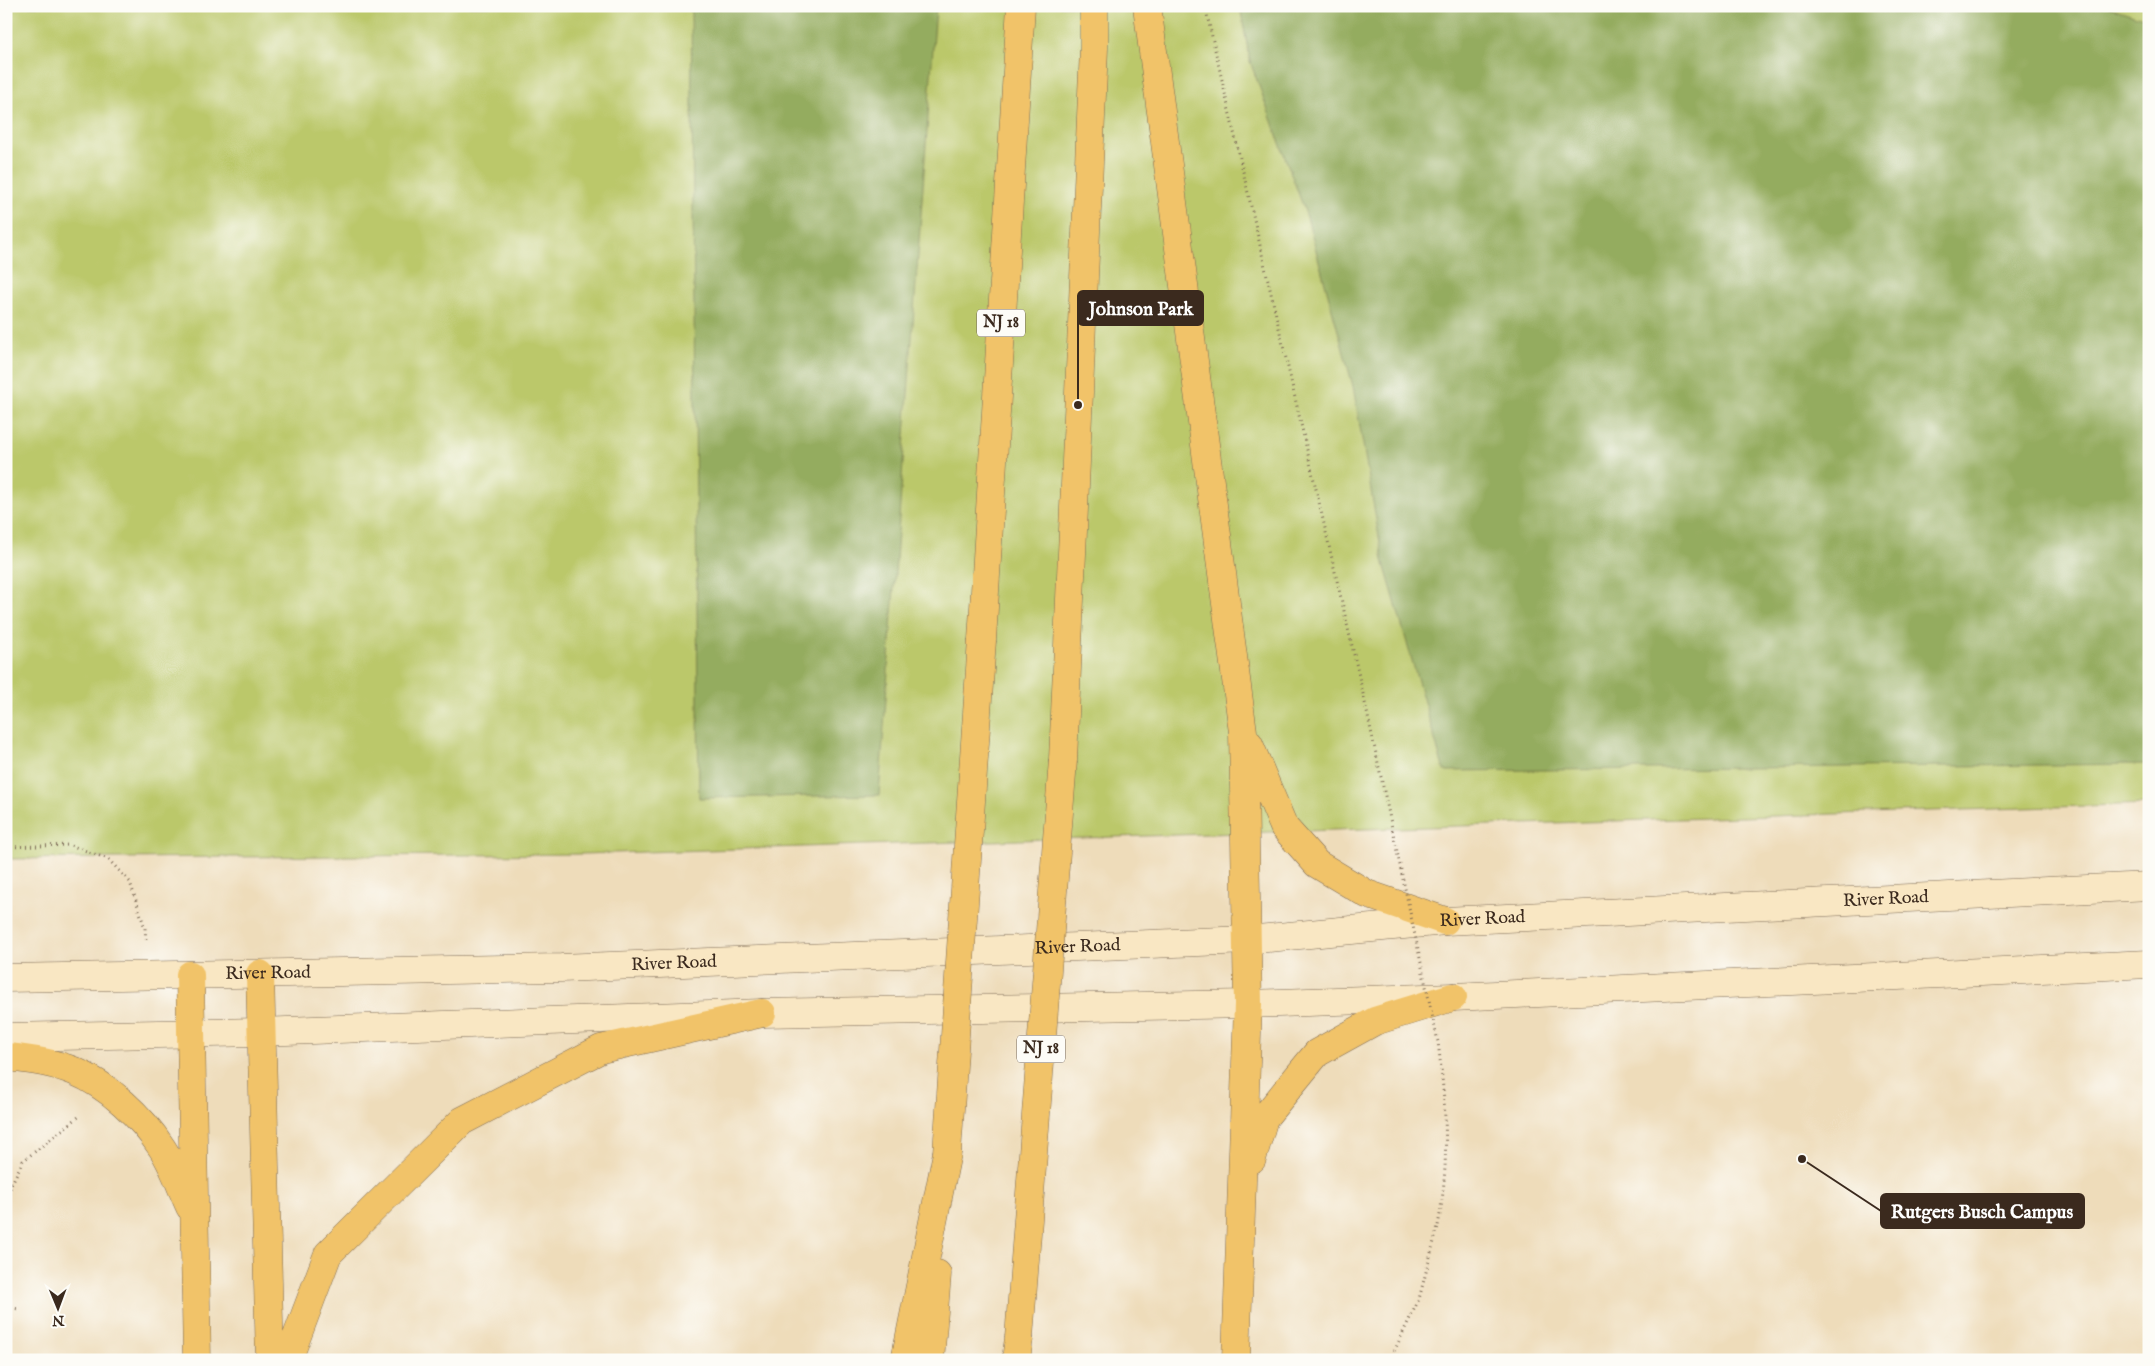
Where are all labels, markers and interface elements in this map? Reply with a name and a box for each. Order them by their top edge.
callout: Johnson Park [1078,291,1203,325]
text: Johnson Park [1086,298,1194,322]
road number: NJ 18 [977,309,1025,336]
street label: River Road [1842,885,1930,913]
street label: River Road [1439,906,1526,933]
street label: River Road [1034,934,1121,960]
street label: River Road [631,950,718,977]
street label: River Road [225,961,311,986]
road number: NJ 18 [1017,1036,1065,1062]
callout: Rutgers Busch Campus [1881,1194,2084,1228]
text: Rutgers Busch Campus [1891,1201,2073,1225]
north arrow [32,1284,82,1334]
text: N [52,1311,65,1329]

